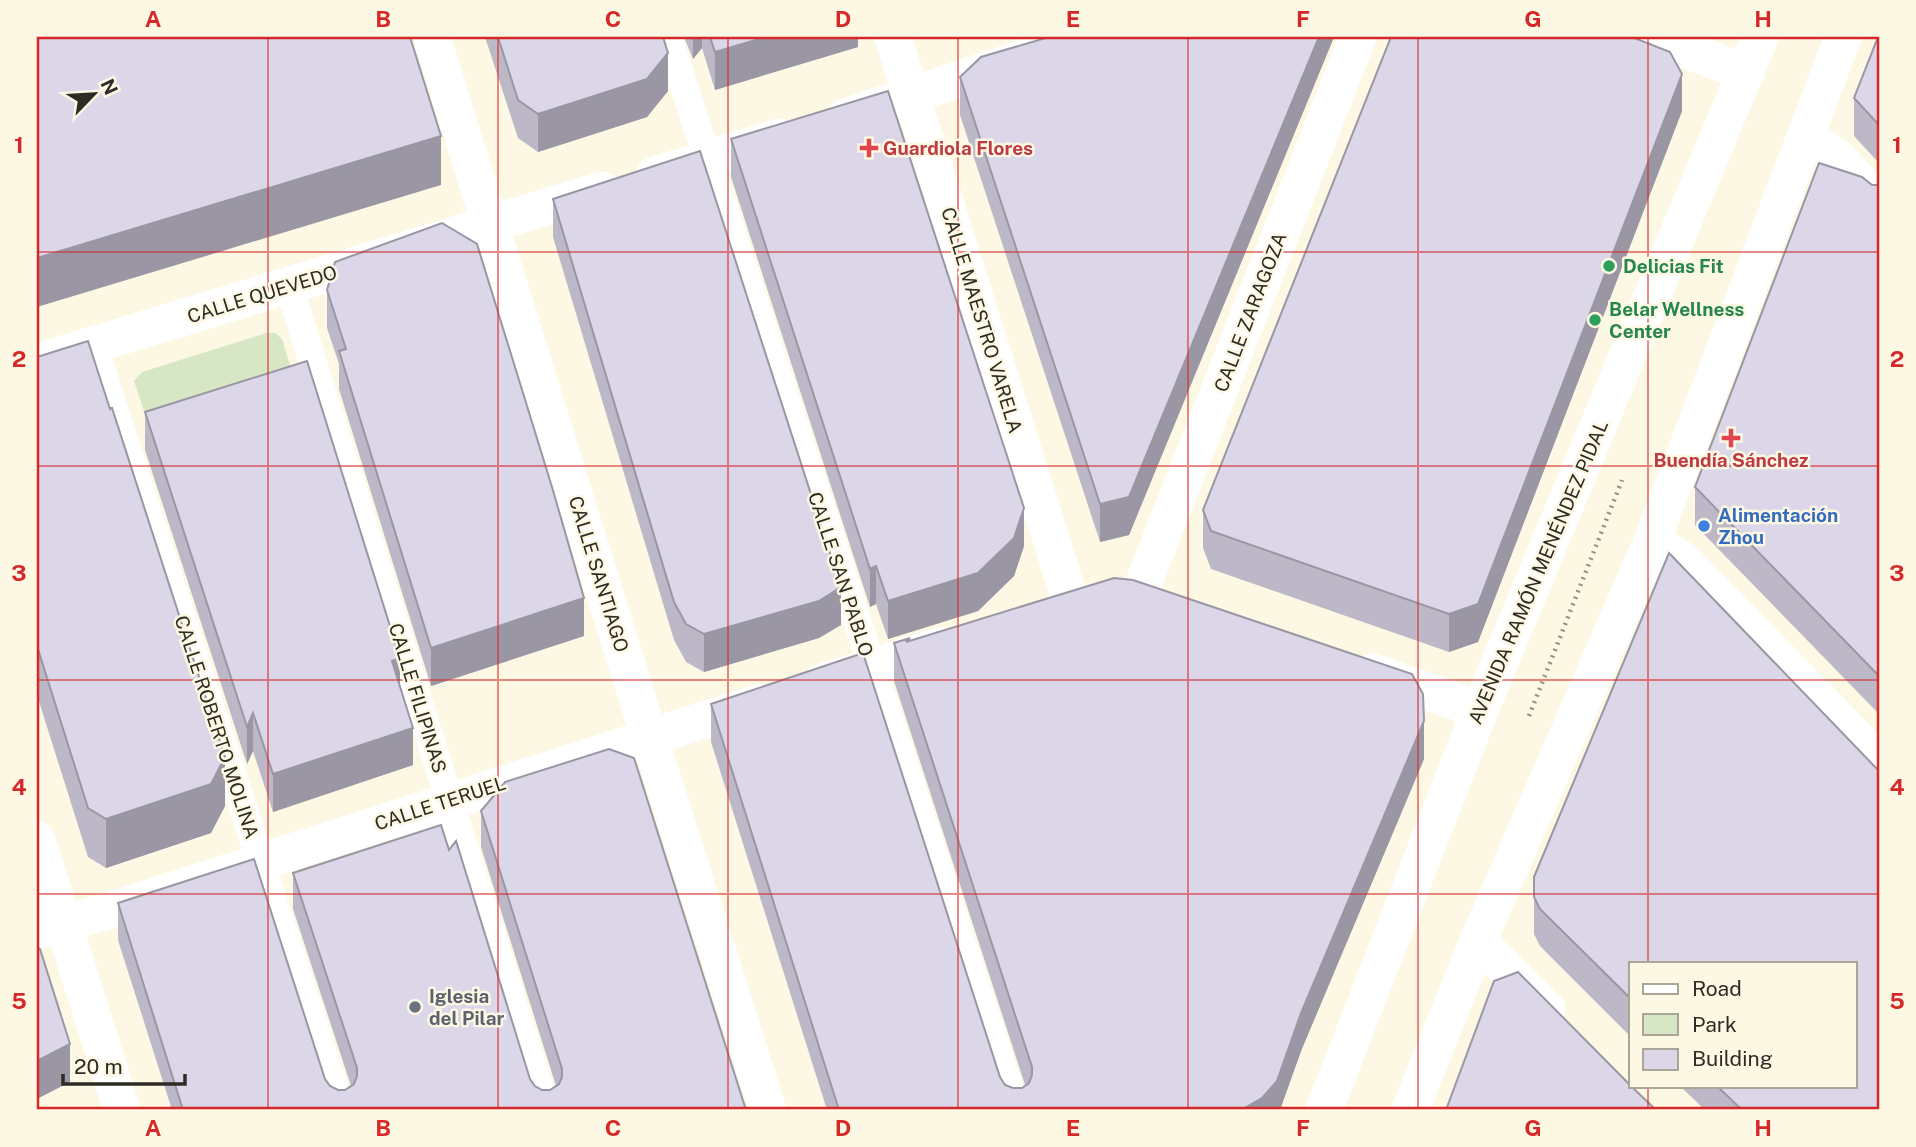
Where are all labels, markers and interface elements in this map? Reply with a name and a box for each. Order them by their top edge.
text: A [145,5,162,32]
text: B [375,5,391,32]
text: C [605,5,621,32]
text: D [835,5,851,32]
text: E [1066,5,1080,32]
text: F [1296,5,1310,32]
text: G [1524,5,1542,32]
text: H [1754,5,1772,32]
north arrow [60,60,130,130]
text: N [96,75,123,98]
text: 1 [14,131,24,158]
text: 1 [1892,131,1902,158]
place label: Guardiola Flores [883,137,1033,159]
marker: Guardiola Flores [861,140,877,156]
street label: CALLE MAESTRO VARELA [937,204,1027,436]
street label: CALLE ZARAGOZA [1209,229,1291,395]
place label: Delicias Fit [1623,255,1724,277]
marker: Delicias Fit [1601,258,1617,274]
street label: CALLE QUEVEDO [184,261,340,327]
place label: Belar Wellness Center [1609,298,1744,342]
marker: Belar Wellness Center [1587,312,1603,328]
text: 2 [12,345,26,372]
text: 2 [1890,345,1904,372]
street label: AVENIDA RAMÓN MENÉNDEZ PIDAL [1464,417,1612,727]
marker: Buendía Sánchez [1723,430,1739,446]
place label: Buendía Sánchez [1654,449,1809,471]
street label: CALLE SAN PABLO [804,489,878,659]
street label: CALLE SANTIAGO [565,493,633,655]
place label: Alimentación Zhou [1718,504,1838,548]
marker: Alimentación Zhou [1696,518,1712,534]
text: 3 [11,559,27,586]
text: 3 [1889,559,1905,586]
street label: CALLE ROBERTO MOLINA [170,613,264,841]
street label: CALLE FILIPINAS [385,620,451,776]
street label: CALLE TERUEL [372,771,508,835]
text: 4 [11,773,27,800]
text: 4 [1889,773,1905,800]
legend [1629,962,1856,1088]
text: Road [1692,976,1742,1001]
place label: Iglesia del Pilar [429,985,505,1029]
text: 5 [11,987,27,1014]
text: 5 [1889,987,1905,1014]
marker: Iglesia del Pilar [407,999,423,1015]
text: Park [1692,1012,1737,1037]
scale bar [63,1042,186,1086]
text: Building [1692,1046,1773,1071]
text: 20 m [74,1054,123,1079]
text: A [145,1114,162,1141]
text: B [375,1114,391,1141]
text: C [605,1114,621,1141]
text: D [835,1114,851,1141]
text: E [1066,1114,1080,1141]
text: F [1296,1114,1310,1141]
text: G [1524,1114,1542,1141]
text: H [1754,1114,1772,1141]

